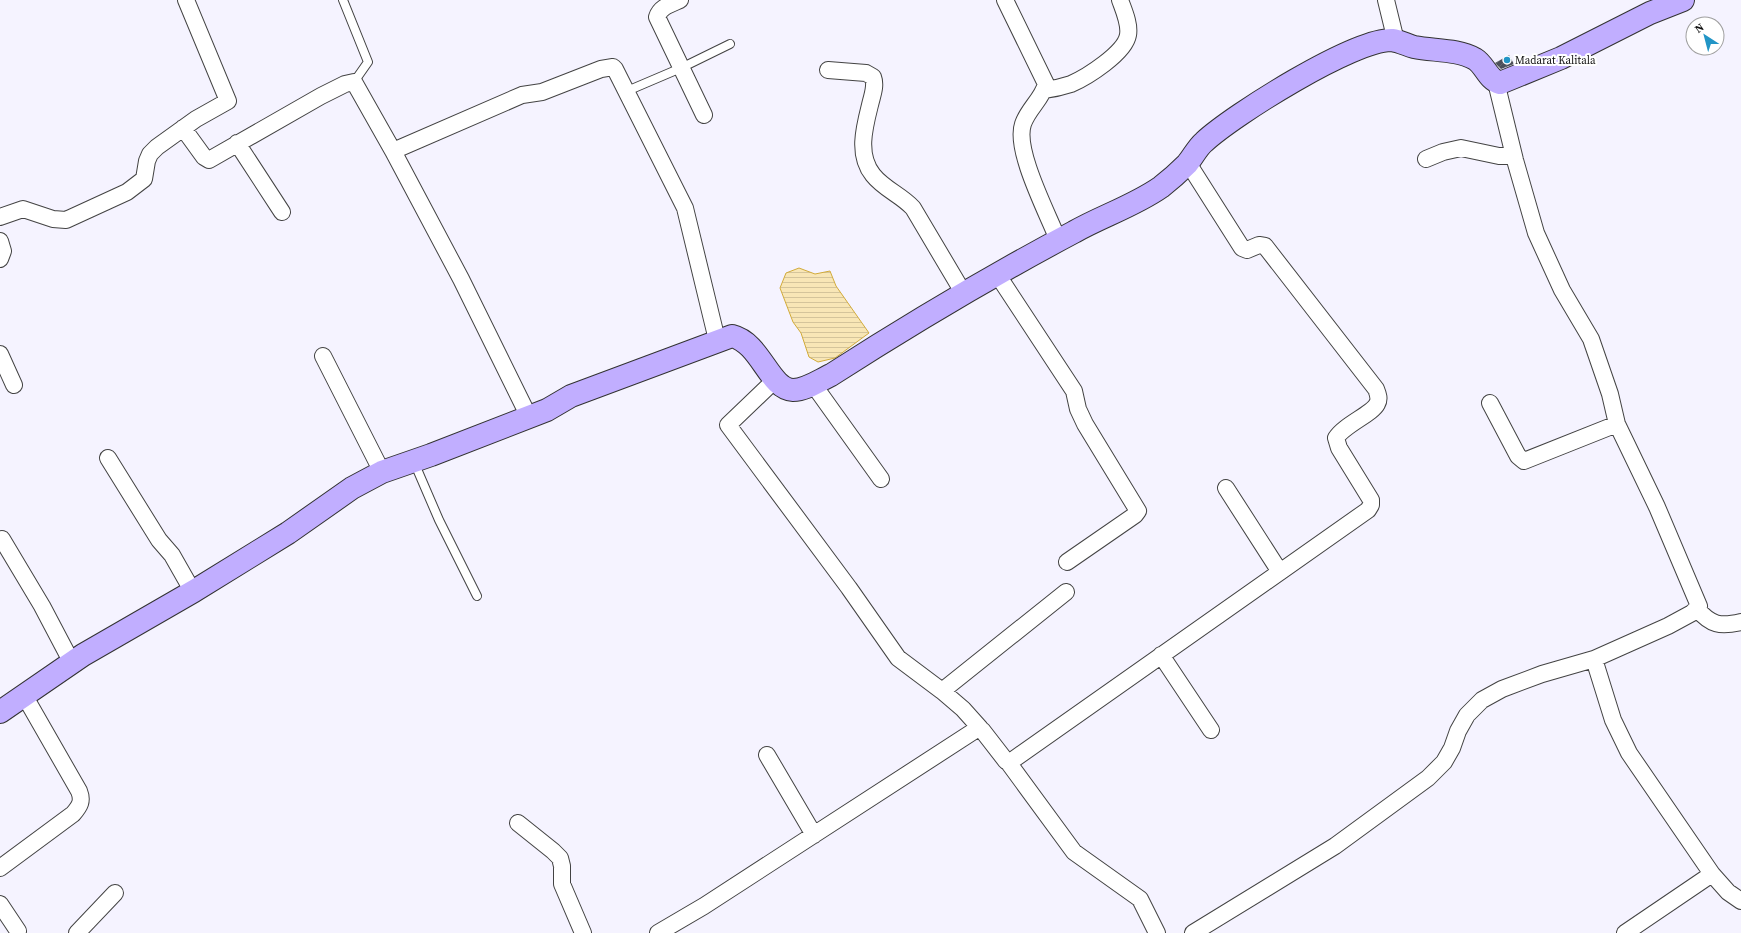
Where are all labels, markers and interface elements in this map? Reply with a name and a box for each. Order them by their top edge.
north arrow [1685,16,1725,56]
text: N [1692,20,1707,37]
place label: Madarat Kalitala [1515,53,1596,68]
marker: Madarat Kalitala [1502,55,1512,65]

